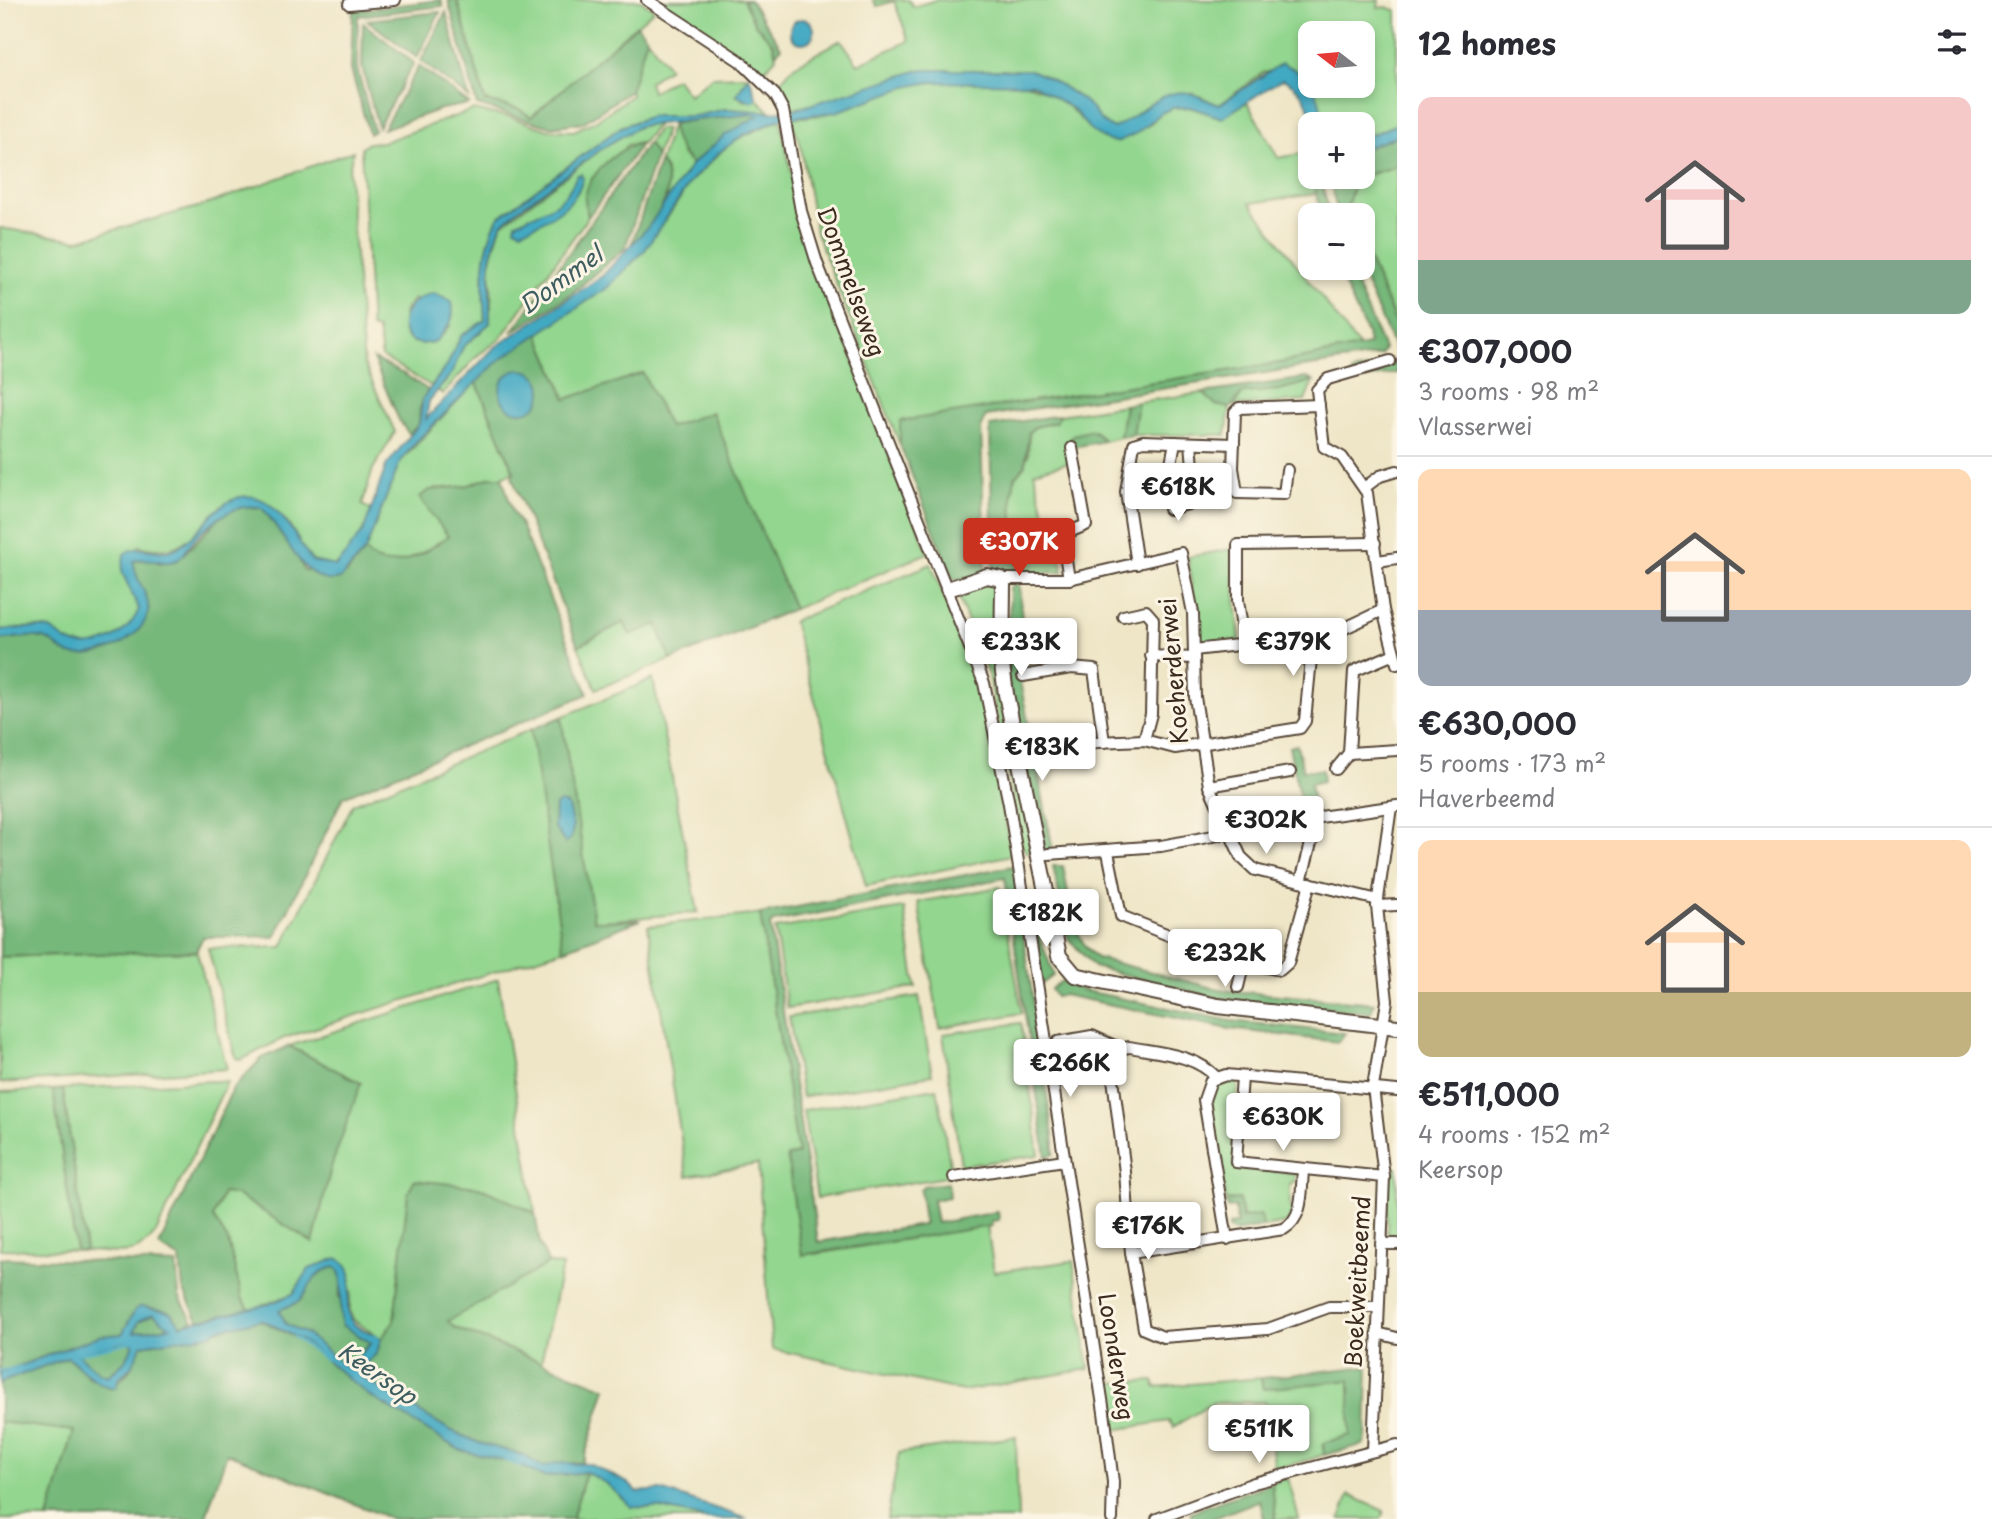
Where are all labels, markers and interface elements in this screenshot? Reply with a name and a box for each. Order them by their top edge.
text: 12 homes [1418,20,1556,65]
north arrow [1298,21,1376,98]
map controls [1298,21,1375,280]
icon: filters [1933,23,1971,61]
button: + [1298,112,1375,189]
icon: home [1632,142,1758,268]
street label: Dommelseweg [809,201,896,362]
button: − [1298,203,1375,280]
water label: Dommel [510,234,612,322]
text: €307,000 [1418,328,1572,373]
text: 3 rooms · 98 m² [1418,373,1599,408]
text: Vlasserwei [1418,408,1533,443]
pin: €618K [1129,463,1227,523]
text: €618K [1141,468,1215,503]
icon: home [1632,514,1758,640]
pin: €307K [970,518,1068,578]
text: €307K [979,523,1059,558]
street label: Koeherderwei [1149,597,1196,746]
pin: €233K [972,618,1070,678]
pin: €379K [1244,618,1342,678]
text: €233K [981,623,1061,658]
text: €379K [1255,623,1331,658]
text: €630,000 [1418,700,1577,745]
pin: €183K [993,724,1091,783]
text: €183K [1005,728,1079,763]
text: 5 rooms · 173 m² [1418,745,1606,780]
text: Haverbeemd [1418,780,1555,815]
pin: €302K [1217,796,1315,856]
text: €302K [1225,801,1307,836]
icon: home [1632,885,1758,1011]
pin: €182K [997,890,1095,949]
text: €182K [1009,894,1083,929]
pin: €232K [1176,930,1274,989]
text: €232K [1184,934,1266,969]
pin: €266K [1021,1040,1119,1099]
text: €266K [1030,1044,1110,1079]
text: €511,000 [1418,1071,1560,1116]
pin: €630K [1234,1094,1332,1153]
text: €630K [1242,1098,1324,1133]
text: 4 rooms · 152 m² [1418,1116,1611,1151]
text: Keersop [1418,1151,1503,1186]
street label: Boekweitbeemd [1335,1195,1379,1369]
pin: €176K [1099,1202,1197,1262]
text: €176K [1112,1207,1184,1242]
street label: Loonderweg [1090,1290,1145,1423]
water label: Keersop [331,1332,426,1414]
pin: €511K [1210,1406,1308,1465]
text: €511K [1224,1410,1294,1445]

